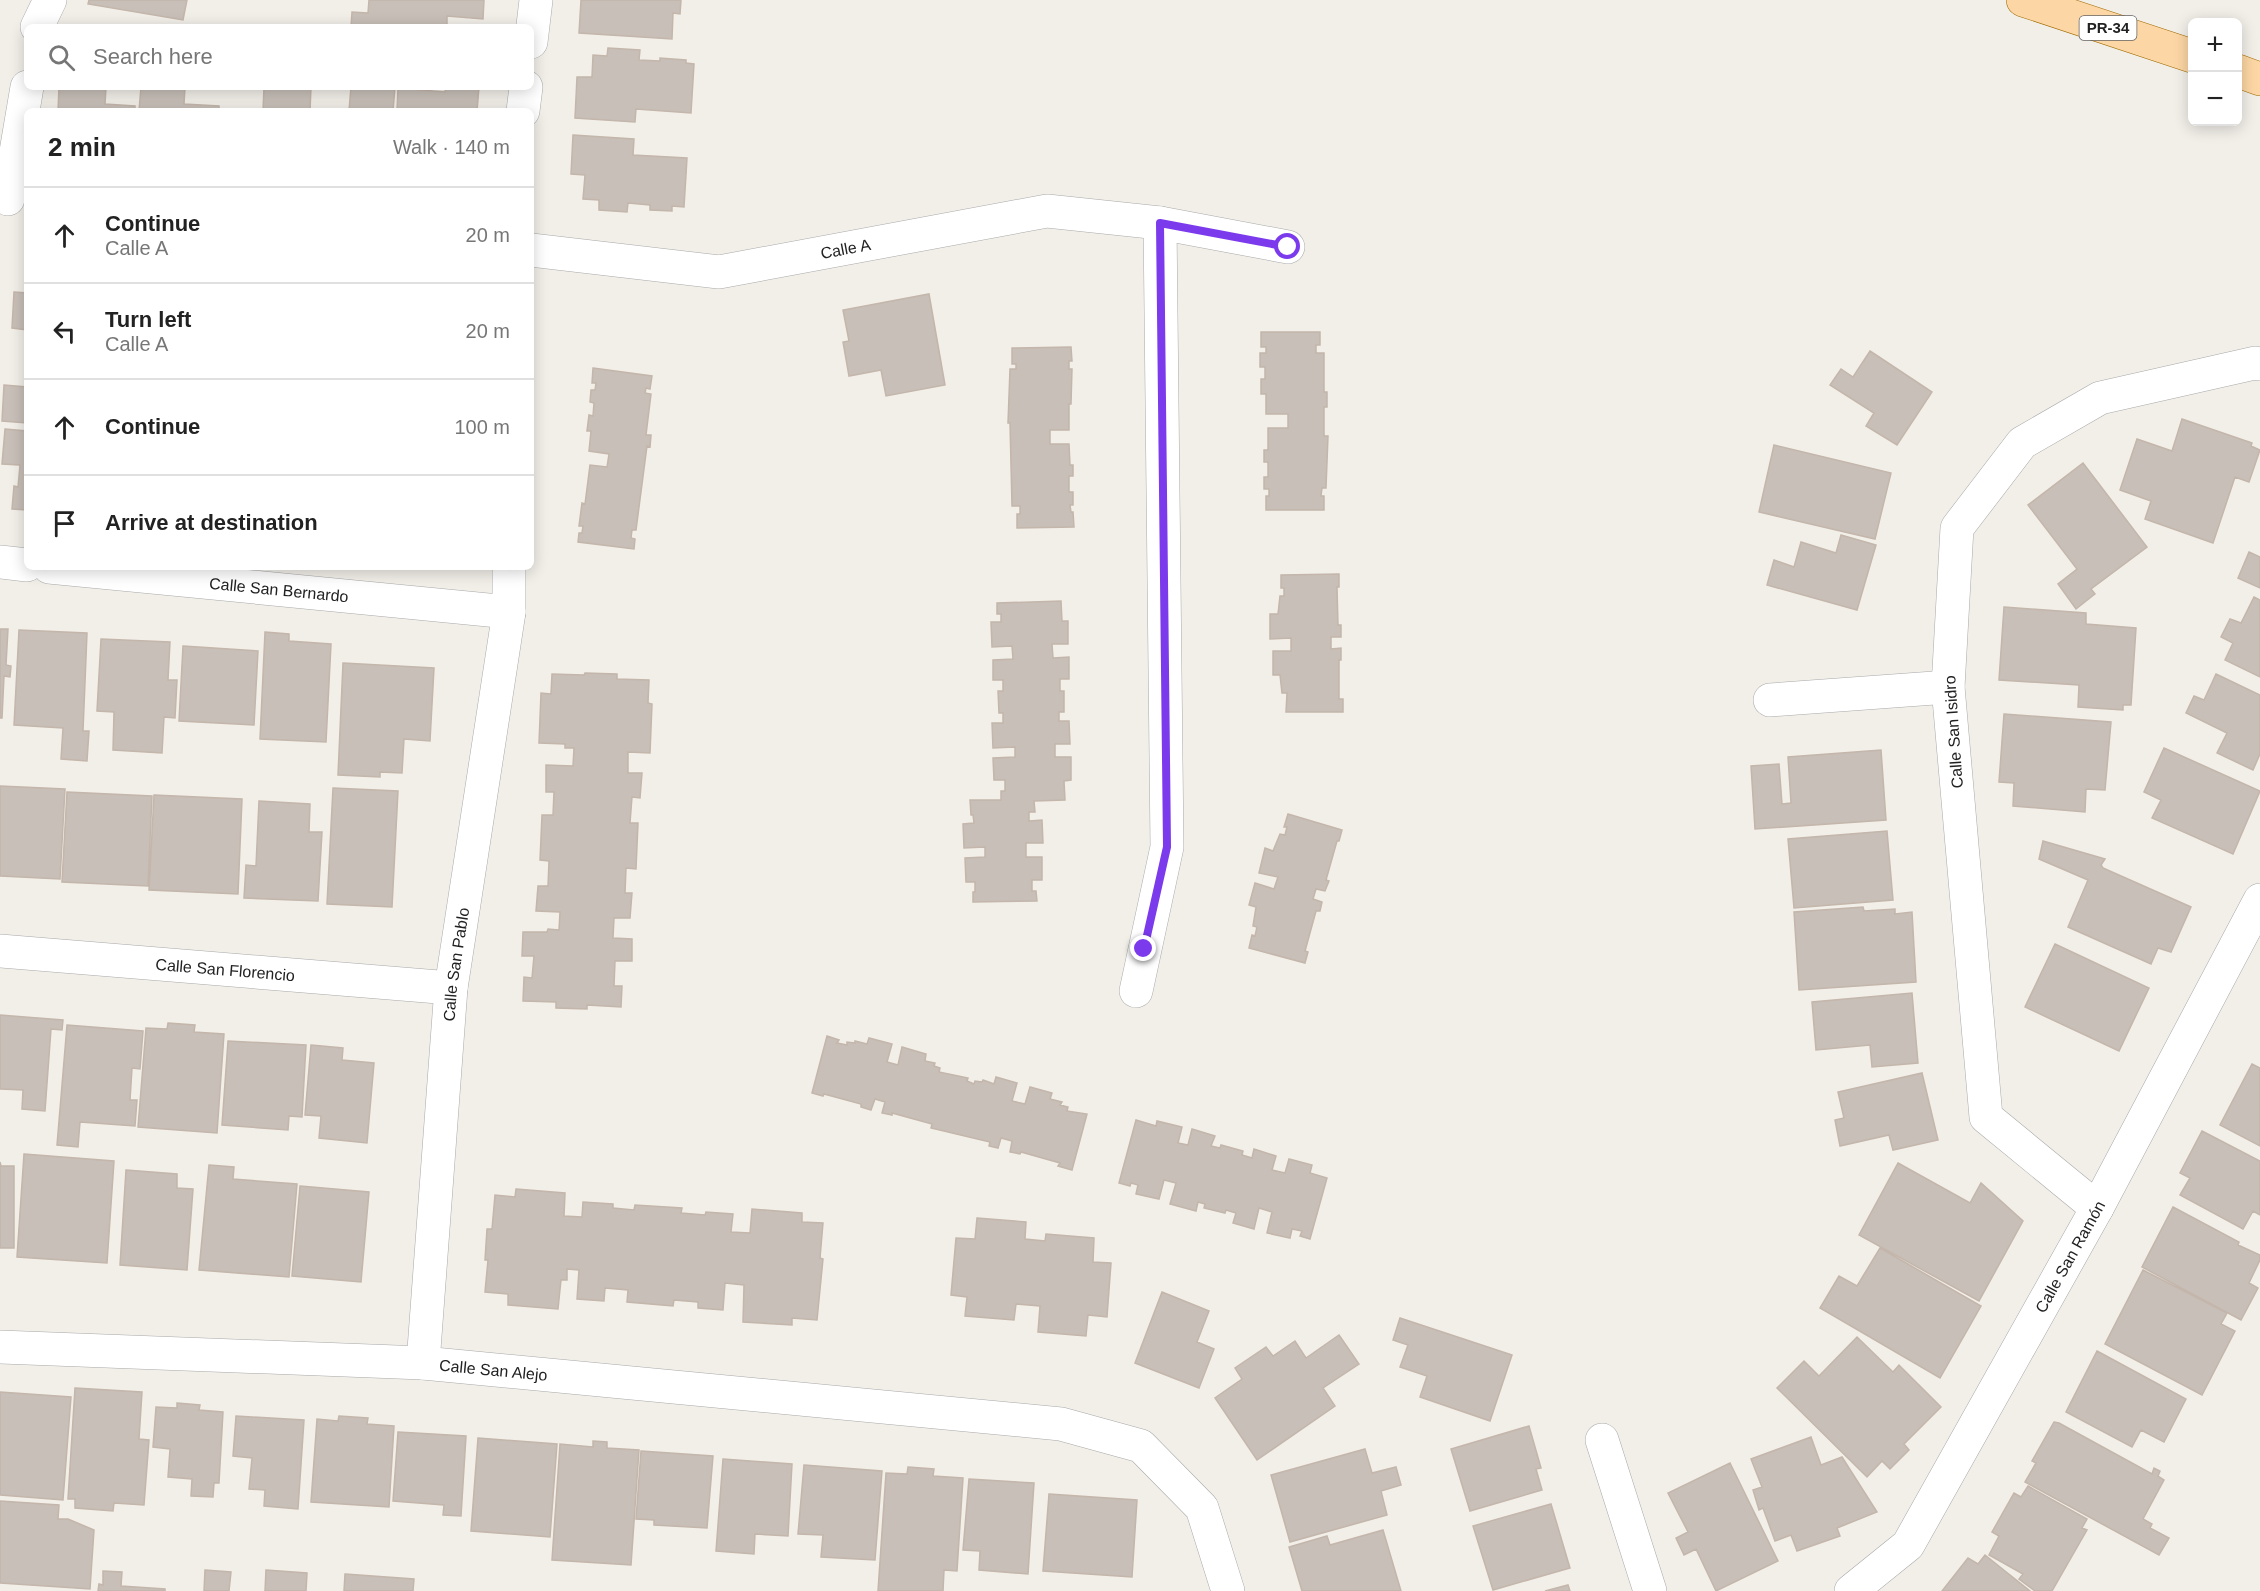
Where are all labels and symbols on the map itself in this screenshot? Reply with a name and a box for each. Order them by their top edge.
road number: PR-34 [2080,16,2136,40]
route start [1274,233,1300,259]
street label: Calle A [819,236,872,262]
street label: Calle San Bernardo [208,575,349,605]
street label: Calle San Isidro [1941,675,1966,789]
street label: Calle San Pablo [441,906,472,1022]
route end [1130,935,1156,961]
street label: Calle San Florencio [155,956,296,984]
street label: Calle San Ramón [2032,1198,2108,1316]
street label: Calle San Alejo [438,1357,548,1384]

